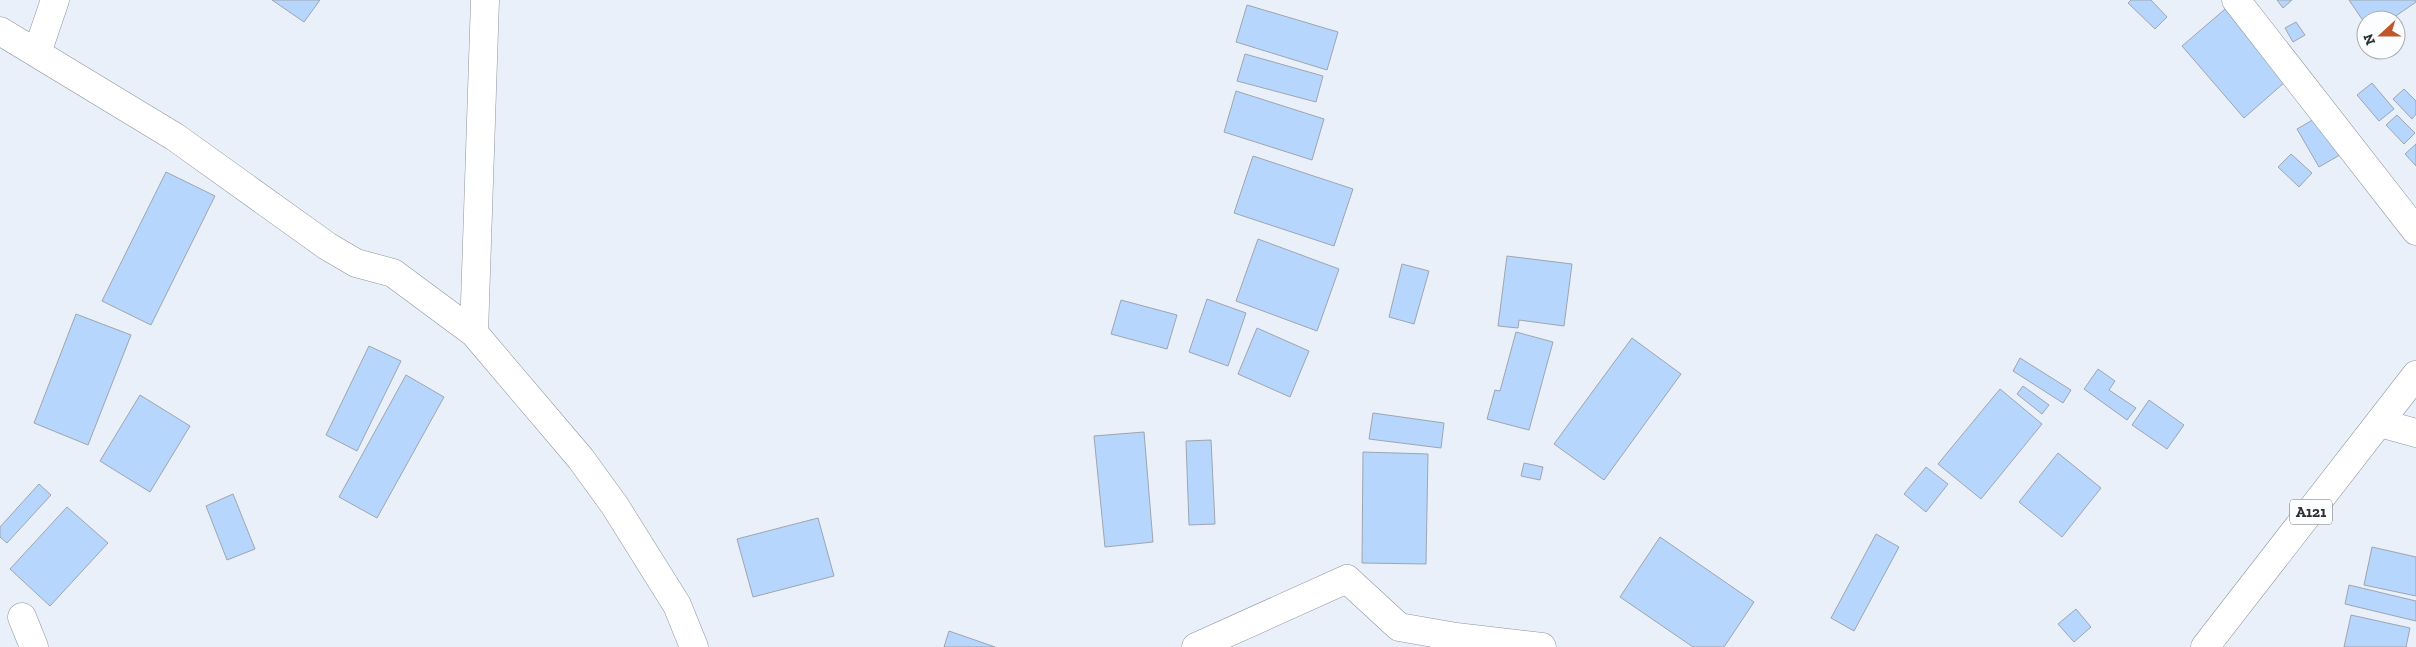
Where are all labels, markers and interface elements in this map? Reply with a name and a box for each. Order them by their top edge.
north arrow [2356,10,2406,60]
text: N [2359,31,2379,47]
road number: A121 [2290,500,2332,524]

